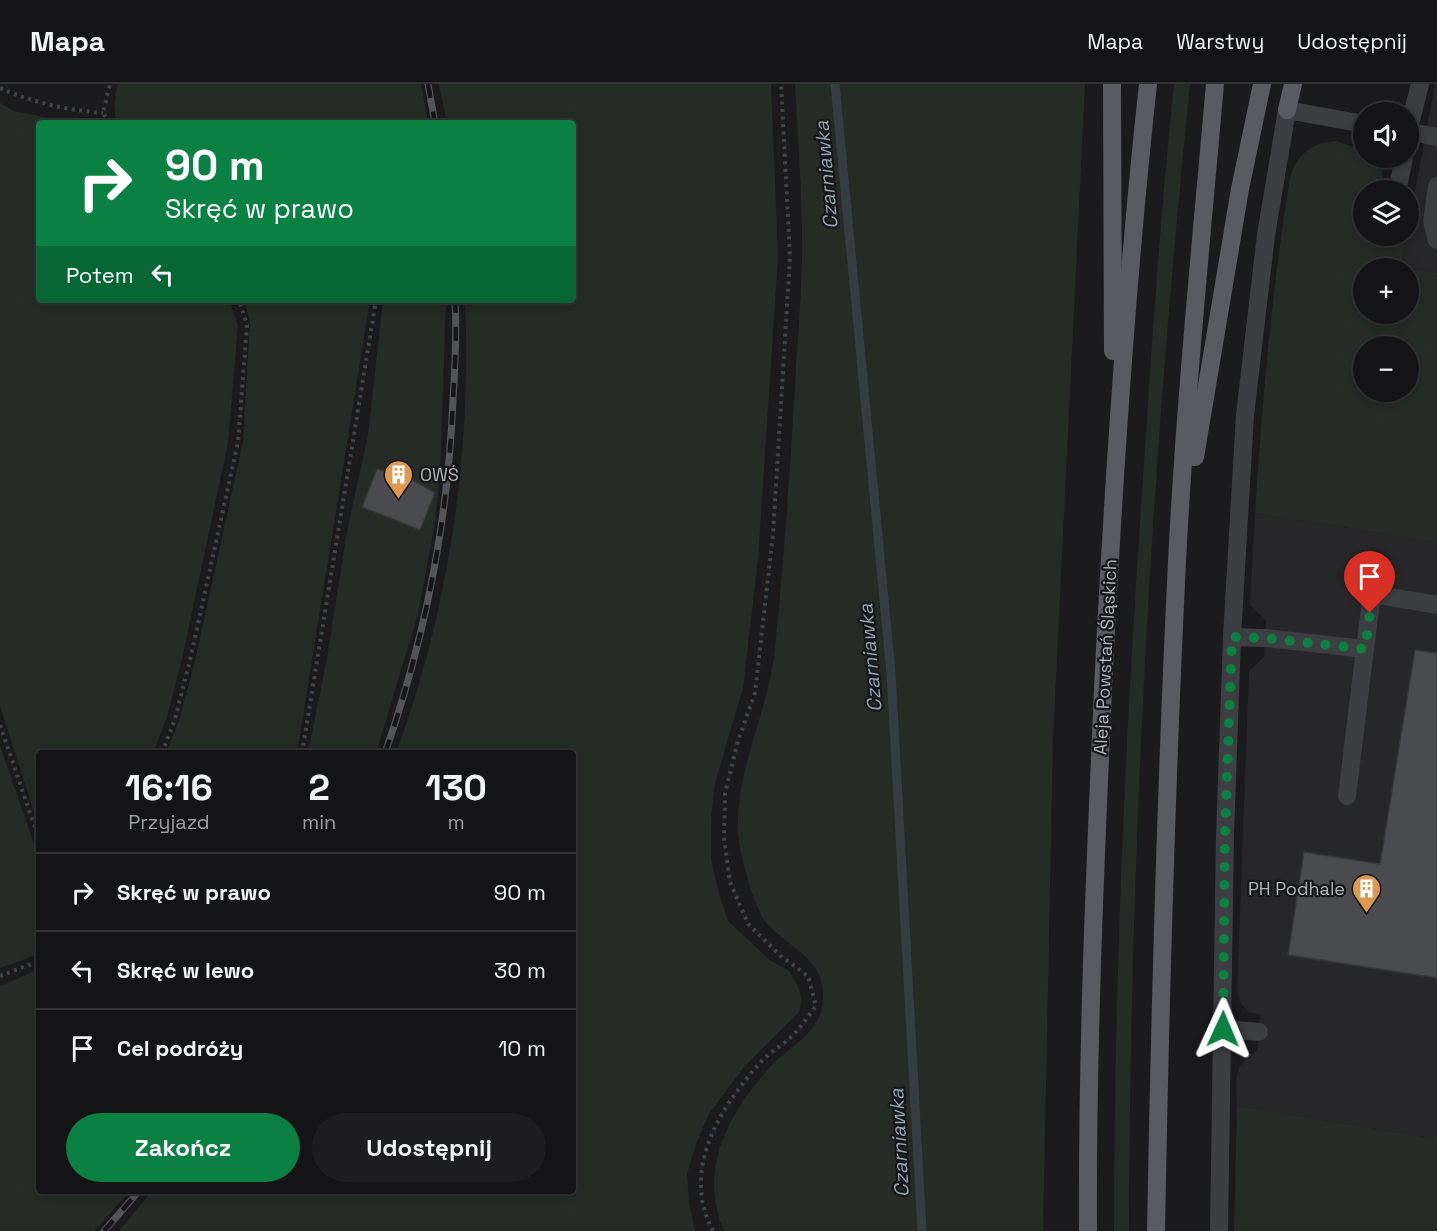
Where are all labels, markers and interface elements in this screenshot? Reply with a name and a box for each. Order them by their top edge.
text: Mapa [30,23,105,59]
text: Mapa [1087,28,1143,55]
text: Warstwy [1176,28,1264,55]
text: Udostępnij [1297,28,1407,55]
map controls [1353,102,1419,402]
button: sound [1353,102,1419,168]
water label: Czarniawka [808,119,844,230]
text: 90 m [165,139,265,192]
icon: right [66,144,144,222]
button: layers [1353,180,1419,246]
text: Skręć w prawo [165,191,354,226]
icon: left [146,258,179,291]
button: + [1353,258,1419,324]
text: Potem [66,261,134,289]
button: − [1353,336,1419,402]
building icon: OWŚ [383,458,415,500]
place label: OWŚ [420,463,459,486]
pin [1344,551,1395,613]
street label: Aleja Powstań Śląskich [1088,558,1122,756]
icon: arrive [1353,560,1386,593]
water label: Czarniawka [852,602,888,713]
text: 16:16 [125,765,213,811]
text: 2 [308,765,330,811]
text: 130 [425,765,487,811]
text: Przyjazd [128,809,210,835]
text: min [302,809,336,835]
text: m [448,809,465,835]
building icon: PH Podhale [1350,872,1382,914]
icon: right [66,876,99,909]
place label: PH Podhale [1248,877,1345,900]
text: Skręć w prawo [117,878,271,906]
text: 90 m [494,878,546,906]
icon: left [66,954,99,987]
text: Skręć w lewo [117,956,254,984]
text: 30 m [494,956,546,984]
position arrow [1191,997,1255,1061]
icon: arrive [66,1032,99,1065]
text: Cel podróży [117,1034,243,1062]
text: 10 m [498,1034,546,1062]
water label: Czarniawka [883,1088,915,1198]
button: Zakończ [66,1113,300,1182]
button: Udostępnij [312,1113,546,1182]

